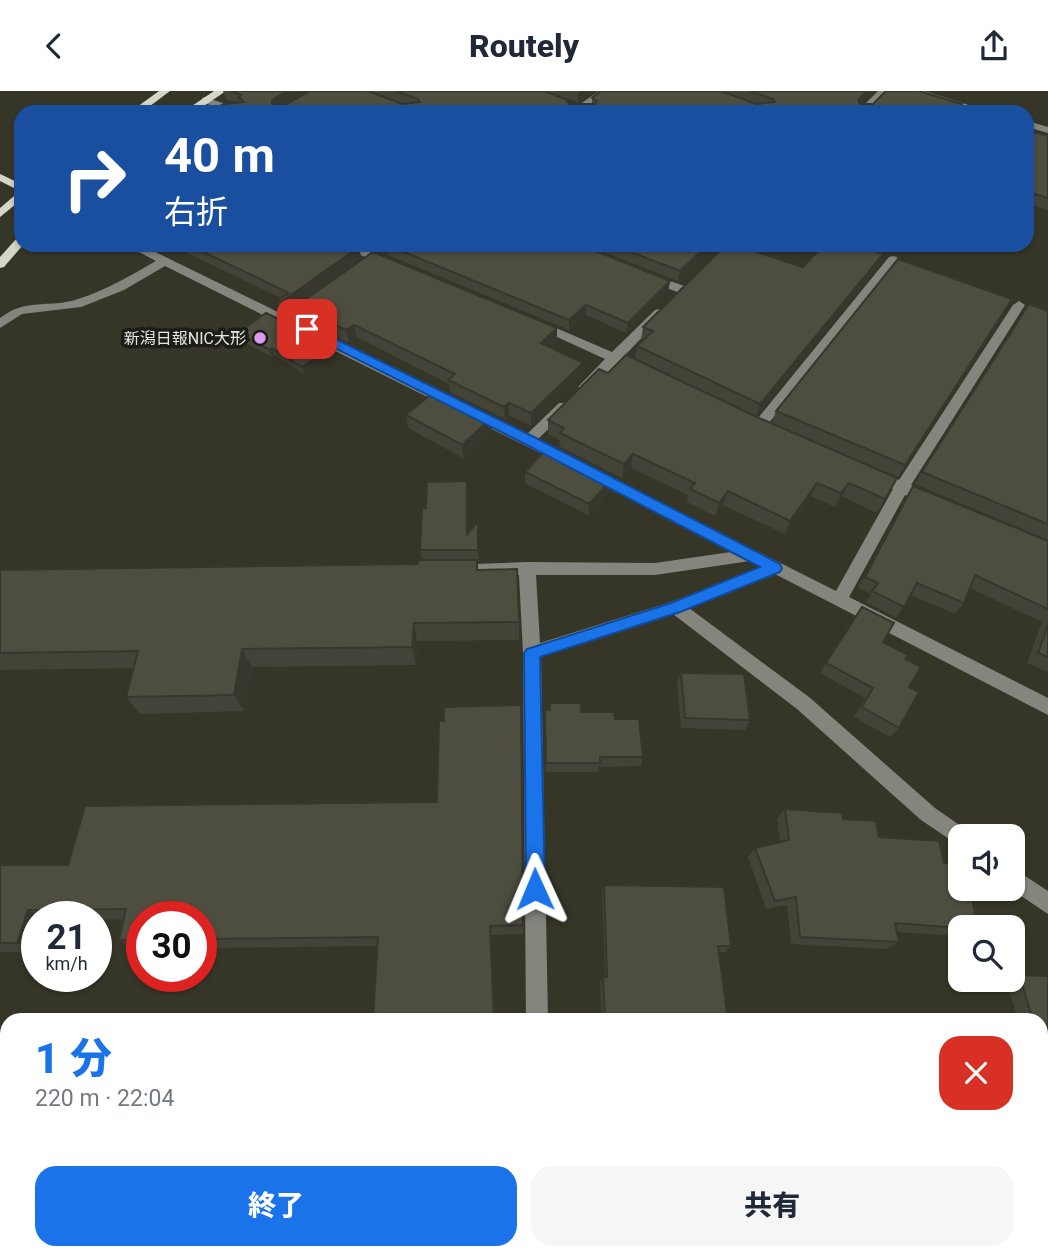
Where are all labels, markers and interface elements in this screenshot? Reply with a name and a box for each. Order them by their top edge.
icon: back [35,27,73,65]
text: Routely [469,27,579,65]
icon: share [975,27,1013,65]
text: 40 m [164,127,275,184]
icon: right [49,133,140,224]
text: 右折 [164,193,228,231]
pin [277,299,337,359]
icon: arrive [288,310,326,348]
place label: 新潟日報NIC大形 [124,329,246,348]
marker: 新潟日報NIC大形 [252,330,268,346]
map controls [948,824,1025,992]
button: sound [948,824,1025,901]
position arrow [498,852,572,926]
speed limit sign: 30 [126,901,217,992]
button: search [948,915,1025,992]
text: 21 [46,917,87,958]
text: km/h [45,953,88,974]
text: 1 分 [35,1034,112,1083]
button: close [939,1036,1013,1110]
text: 220 m · 22:04 [35,1085,174,1112]
button: 終了 [35,1166,517,1246]
button: 共有 [531,1166,1013,1246]

